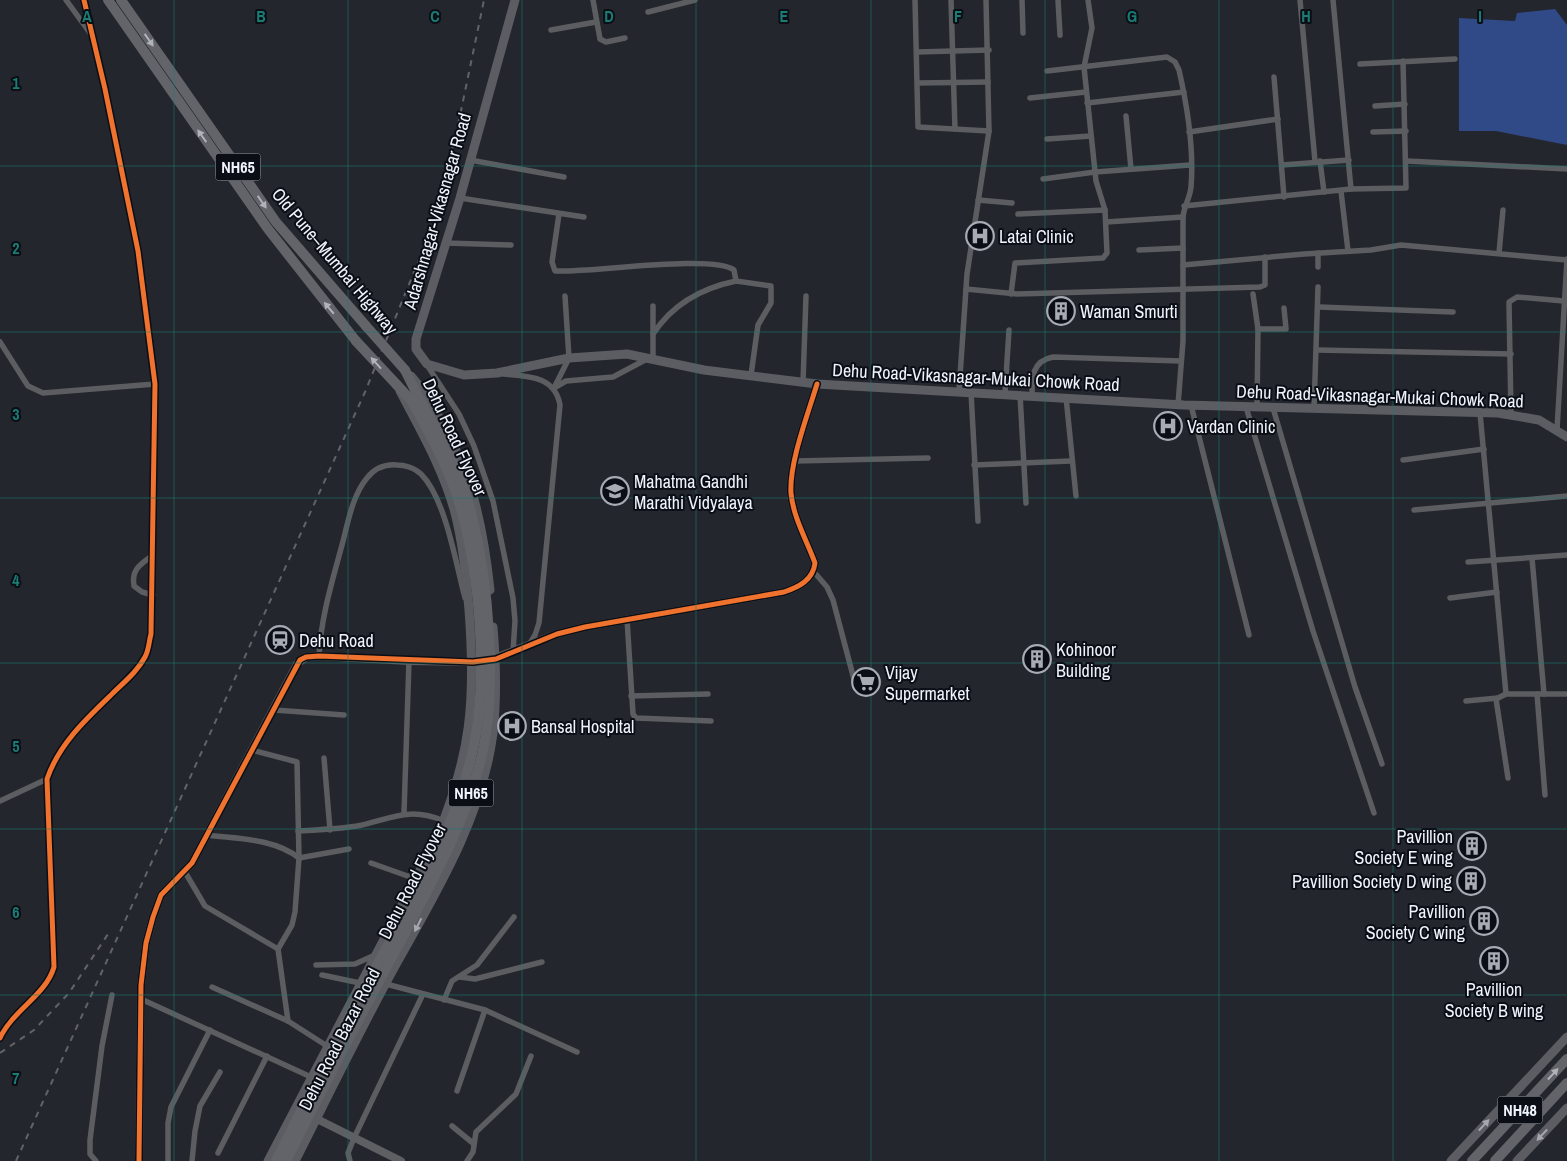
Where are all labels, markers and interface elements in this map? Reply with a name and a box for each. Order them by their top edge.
text: A [82,5,92,27]
text: B [256,5,266,27]
text: C [430,5,440,27]
text: D [604,5,614,27]
text: E [780,5,789,27]
text: F [954,5,962,27]
text: G [1127,5,1137,27]
text: H [1301,5,1311,27]
text: I [1478,5,1482,27]
one-way arrow [144,33,154,47]
text: 1 [12,72,20,94]
street label: Adarshnagar-Vikasnagar Road [397,110,477,313]
one-way arrow [197,129,207,143]
road number: NH65 [216,154,260,180]
street label: Old Pune–Mumbai Highway [266,182,404,340]
one-way arrow [257,195,267,208]
hospital icon: Latai Clinic [965,221,995,251]
place label: Latai Clinic [999,224,1074,249]
text: 2 [12,237,20,259]
building icon: Waman Smurti [1046,296,1076,326]
place label: Waman Smurti [1080,299,1178,324]
one-way arrow [323,302,334,315]
one-way arrow [370,357,382,369]
street label: Dehu Road-Vikasnagar-Mukai Chowk Road [832,357,1120,397]
street label: Dehu Road Flyover [417,374,493,500]
street label: Dehu Road-Vikasnagar-Mukai Chowk Road [1236,378,1524,414]
text: 3 [12,403,20,425]
hospital icon: Vardan Clinic [1153,411,1183,441]
place label: Vardan Clinic [1187,414,1275,439]
place label: Mahatma Gandhi Marathi Vidyalaya [634,469,753,515]
school or university icon: Mahatma Gandhi Marathi Vidyalaya [600,476,630,506]
text: 4 [12,569,20,591]
station icon: Dehu Road [265,625,295,655]
place label: Dehu Road [299,628,374,653]
place label: Kohinoor Building [1056,637,1116,683]
building icon: Kohinoor Building [1022,644,1052,674]
place label: Vijay Supermarket [885,660,970,706]
supermarket icon: Vijay Supermarket [851,667,881,697]
hospital icon: Bansal Hospital [497,711,527,741]
place label: Bansal Hospital [531,714,634,739]
text: 5 [12,735,20,757]
road number: NH65 [448,780,494,806]
street label: Dehu Road Flyover [372,819,452,943]
place label: Pavillion Society E wing [1355,824,1454,870]
building icon: Pavillion Society E wing [1457,831,1487,861]
building icon: Pavillion Society D wing [1456,866,1486,896]
place label: Pavillion Society D wing [1292,869,1453,894]
place label: Pavillion Society C wing [1366,899,1466,945]
text: 6 [12,901,20,923]
building icon: Pavillion Society C wing [1469,906,1499,936]
one-way arrow [414,918,422,933]
building icon: Pavillion Society B wing [1479,946,1509,976]
street label: Dehu Road Bazar Road [292,964,386,1114]
place label: Pavillion Society B wing [1445,977,1544,1023]
text: 7 [12,1067,20,1089]
one-way arrow [1547,1069,1559,1081]
road number: NH48 [1498,1096,1542,1124]
one-way arrow [1478,1120,1490,1132]
one-way arrow [1536,1128,1548,1140]

